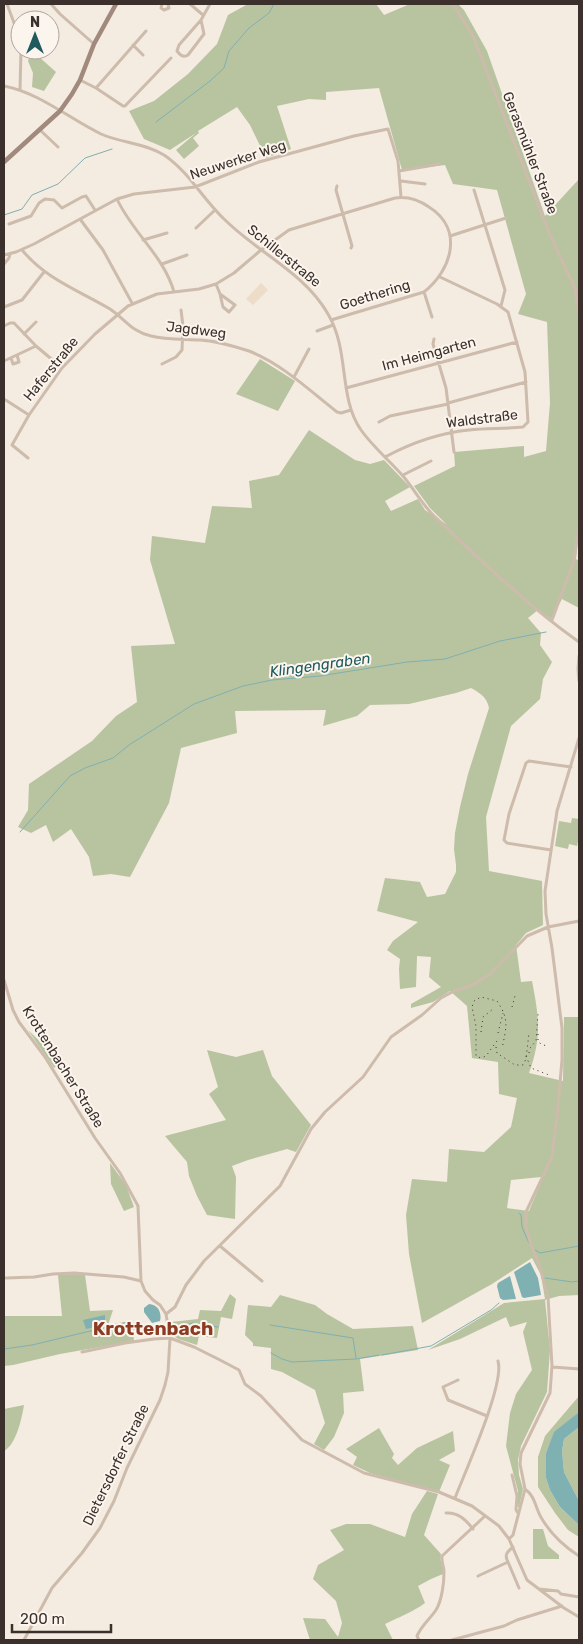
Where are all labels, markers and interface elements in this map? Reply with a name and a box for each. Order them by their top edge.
north arrow [10,10,60,60]
text: N [30,14,40,31]
street label: Gerasmühler Straße [499,89,561,217]
street label: Neuwerker Weg [188,136,288,184]
street label: Schillerstraße [244,221,324,291]
street label: Goethering [338,276,412,314]
street label: Jagdweg [165,318,227,342]
street label: Haferstraße [20,333,82,405]
street label: Im Heimgarten [380,333,478,375]
street label: Waldstraße [445,406,519,432]
water label: Klingengraben [269,649,371,681]
street label: Krottenbacher Straße [19,1003,108,1131]
district label: Krottenbach [93,1317,213,1340]
street label: Dietersdorfer Straße [79,1401,153,1529]
scale bar [12,1602,111,1634]
text: 200 m [20,1610,65,1628]

